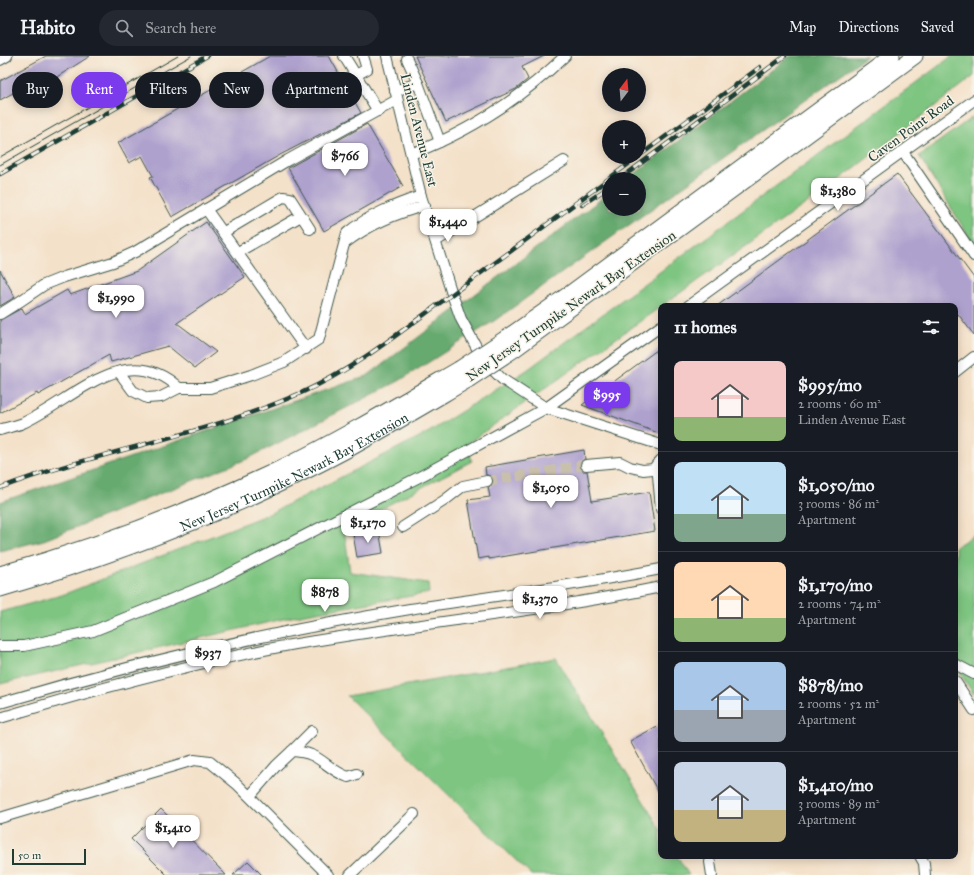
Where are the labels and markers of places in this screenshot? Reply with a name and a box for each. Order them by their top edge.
pin: $766 [321,143,369,177]
pin: $1,380 [805,178,871,212]
pin: $1,440 [415,209,481,243]
pin: $1,990 [83,285,149,319]
pin: $995 [583,382,631,416]
pin: $1,050 [518,475,584,509]
pin: $1,170 [335,510,401,544]
pin: $878 [301,579,349,613]
pin: $1,370 [507,586,573,620]
pin: $937 [184,640,232,674]
pin: $1,410 [140,815,206,849]

